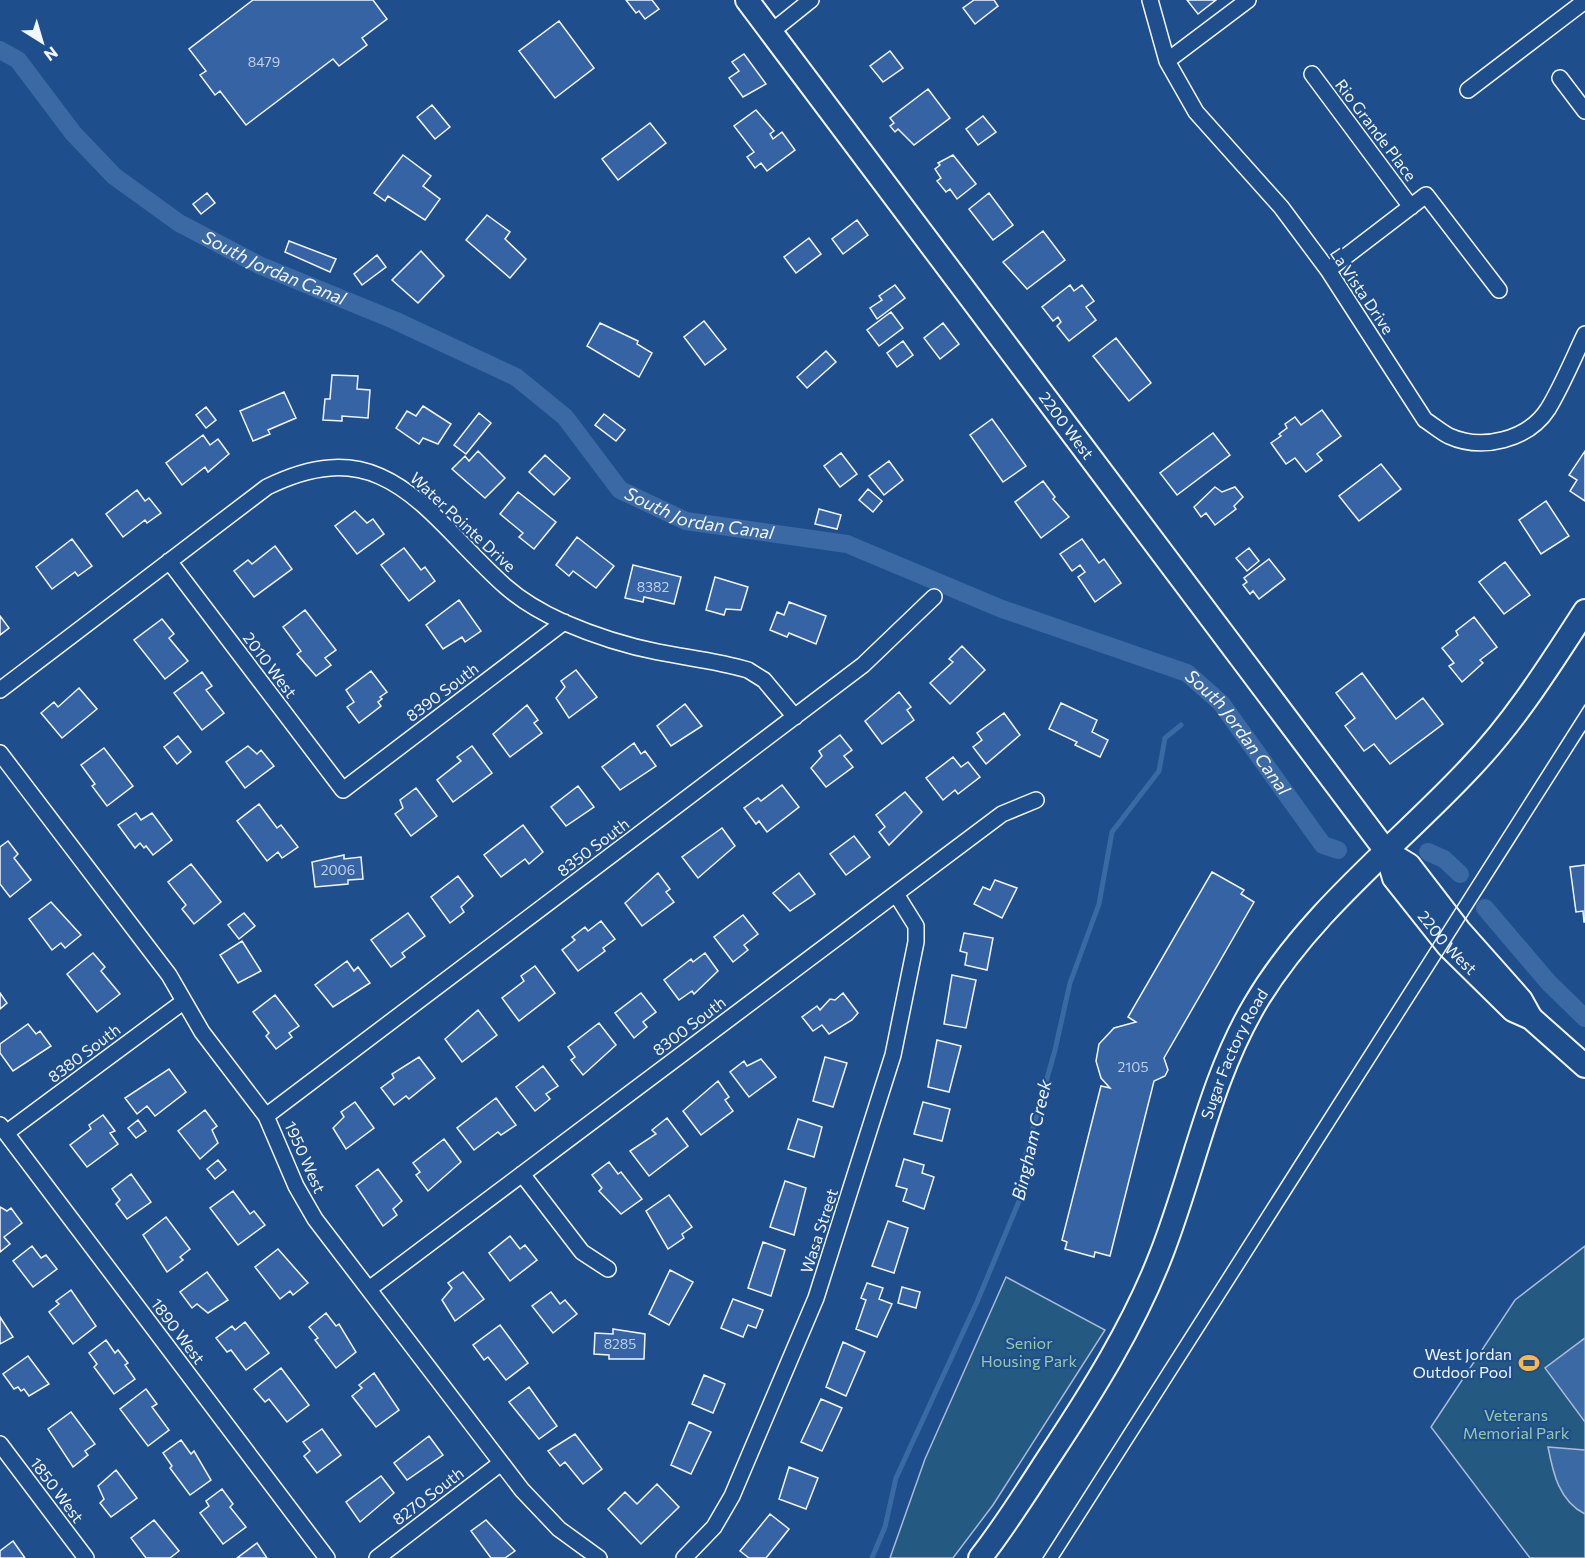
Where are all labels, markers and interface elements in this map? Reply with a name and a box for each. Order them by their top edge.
north arrow [12,12,72,72]
text: N [41,43,62,66]
house number: 8479 [248,53,280,70]
street label: Rio Grande Place [1332,75,1421,184]
water label: South Jordan Canal [199,225,350,309]
street label: La Vista Drive [1327,244,1398,337]
street label: 2200 West [1035,388,1098,463]
street label: Water Pointe Drive [407,468,520,575]
water label: South Jordan Canal [622,482,776,543]
house number: 8382 [637,578,670,595]
street label: 2010 West [240,628,301,702]
street label: 8390 South [402,658,482,725]
water label: South Jordan Canal [1181,665,1296,799]
street label: 8350 South [553,813,632,880]
house number: 2006 [321,861,355,878]
street label: 2200 West [1414,906,1481,978]
street label: Sugar Factory Road [1196,985,1271,1121]
street label: 8300 South [648,992,729,1059]
street label: 8380 South [44,1019,124,1086]
house number: 2105 [1118,1058,1148,1075]
water label: Bingham Creek [1006,1076,1056,1202]
street label: 1950 West [281,1118,330,1196]
street label: Wasa Street [796,1186,841,1276]
street label: 1890 West [148,1294,209,1368]
park label: Senior Housing Park [981,1333,1077,1370]
house number: 8285 [604,1335,636,1352]
place label: West Jordan Outdoor Pool [1413,1344,1512,1381]
sports icon: West Jordan Outdoor Pool [1517,1351,1541,1375]
park label: Veterans Memorial Park [1463,1405,1570,1442]
street label: 1850 West [27,1453,88,1526]
street label: 8270 South [388,1463,467,1528]

